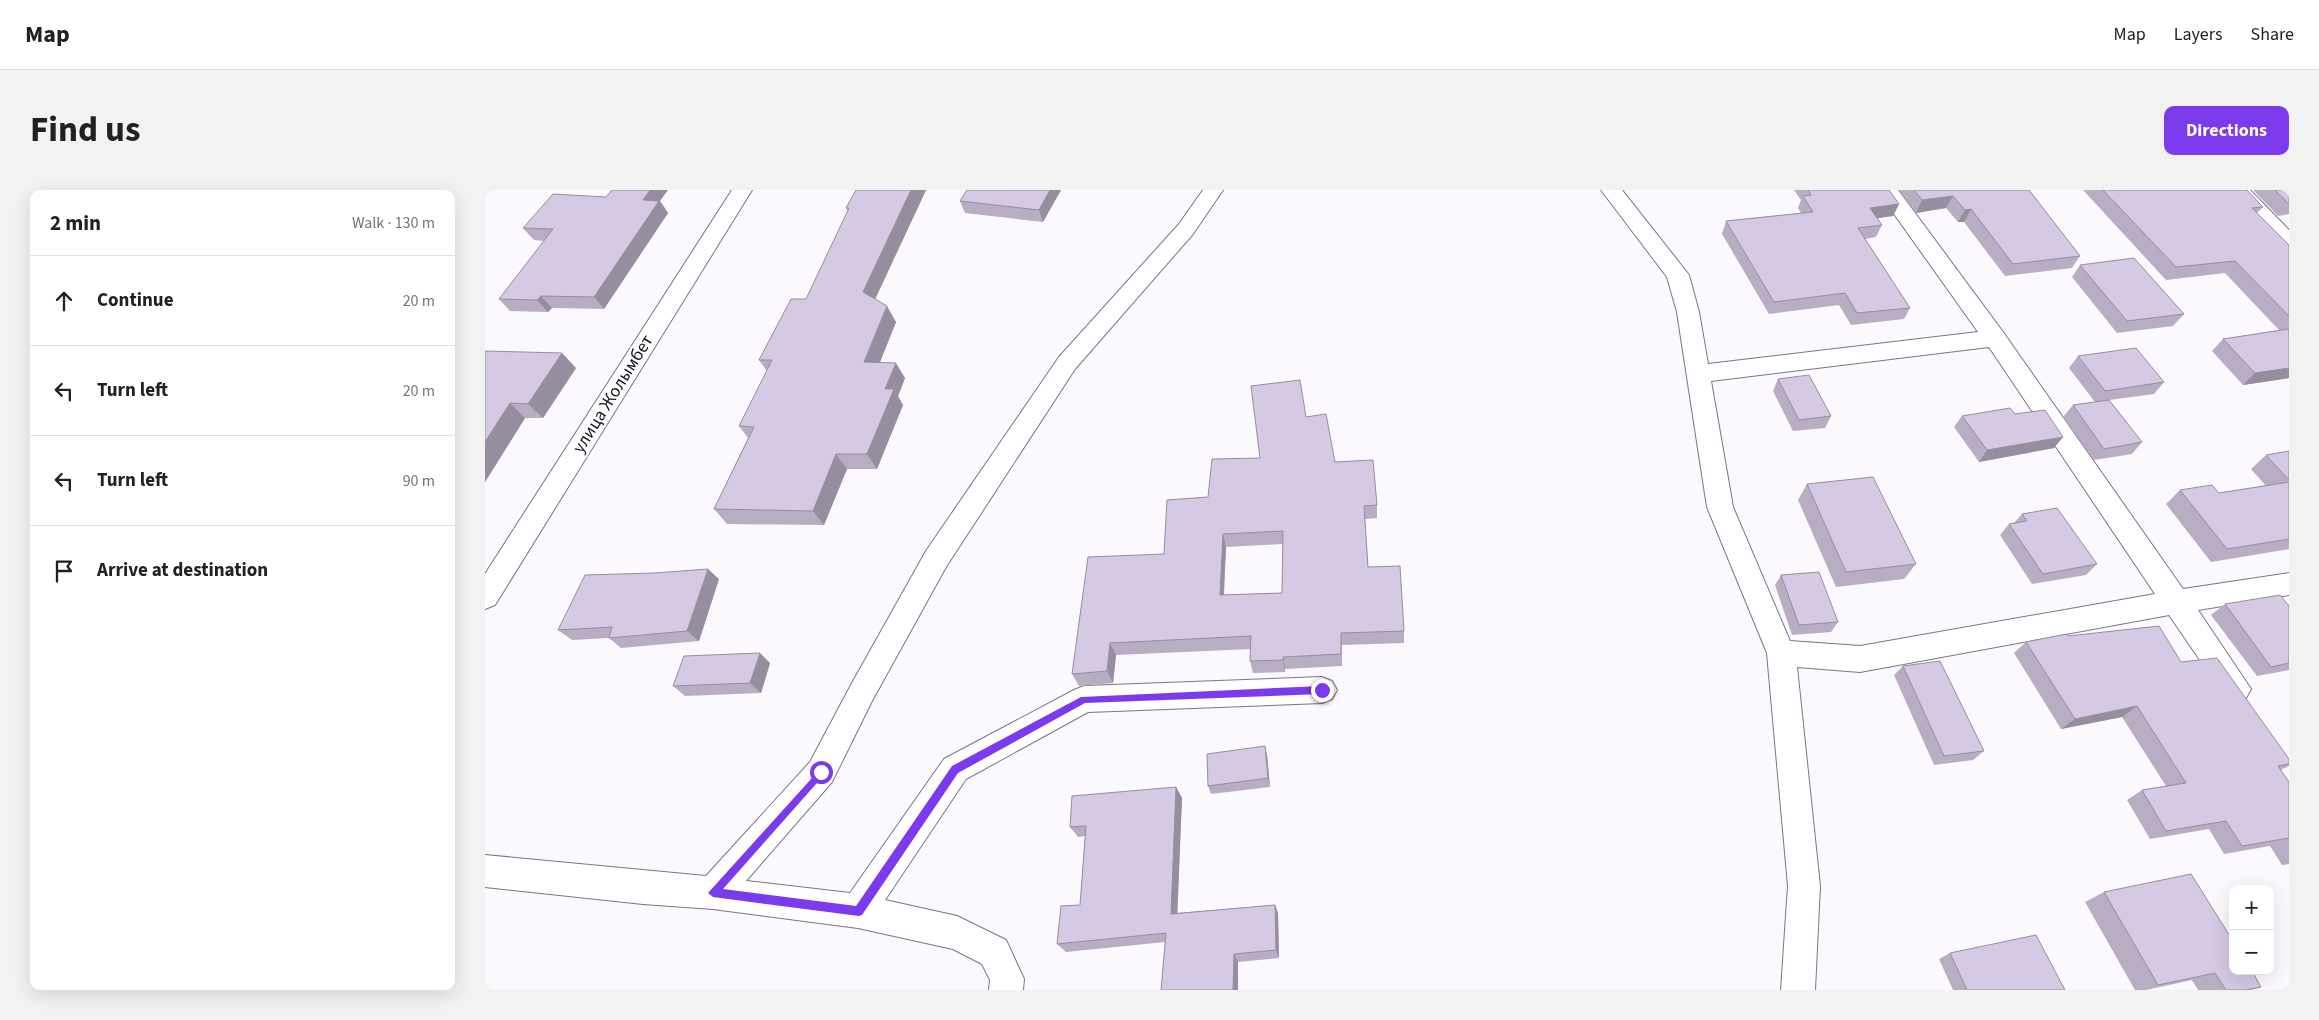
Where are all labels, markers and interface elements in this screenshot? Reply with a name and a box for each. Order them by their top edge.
text: Map [25,17,70,52]
text: Map [2114,22,2146,47]
text: Layers [2174,22,2223,47]
text: Share [2251,22,2294,47]
text: Find us [30,105,140,155]
button: Directions [2164,106,2289,155]
text: 2 min [50,208,101,238]
text: Walk · 130 m [352,212,435,234]
icon: ahead [50,287,78,315]
text: Continue [97,287,174,314]
text: 20 m [403,290,435,312]
street label: улица Жолымбет [567,330,659,458]
icon: left [50,377,78,405]
text: Turn left [97,377,168,404]
text: 20 m [403,380,435,402]
icon: left [50,467,78,495]
text: Turn left [97,467,168,494]
text: 90 m [403,470,435,492]
icon: arrive [50,557,78,585]
text: Arrive at destination [97,557,268,584]
route end [1311,679,1334,702]
route start [810,761,833,784]
map controls [2229,885,2274,975]
button: + [2229,885,2274,930]
button: − [2229,930,2274,975]

